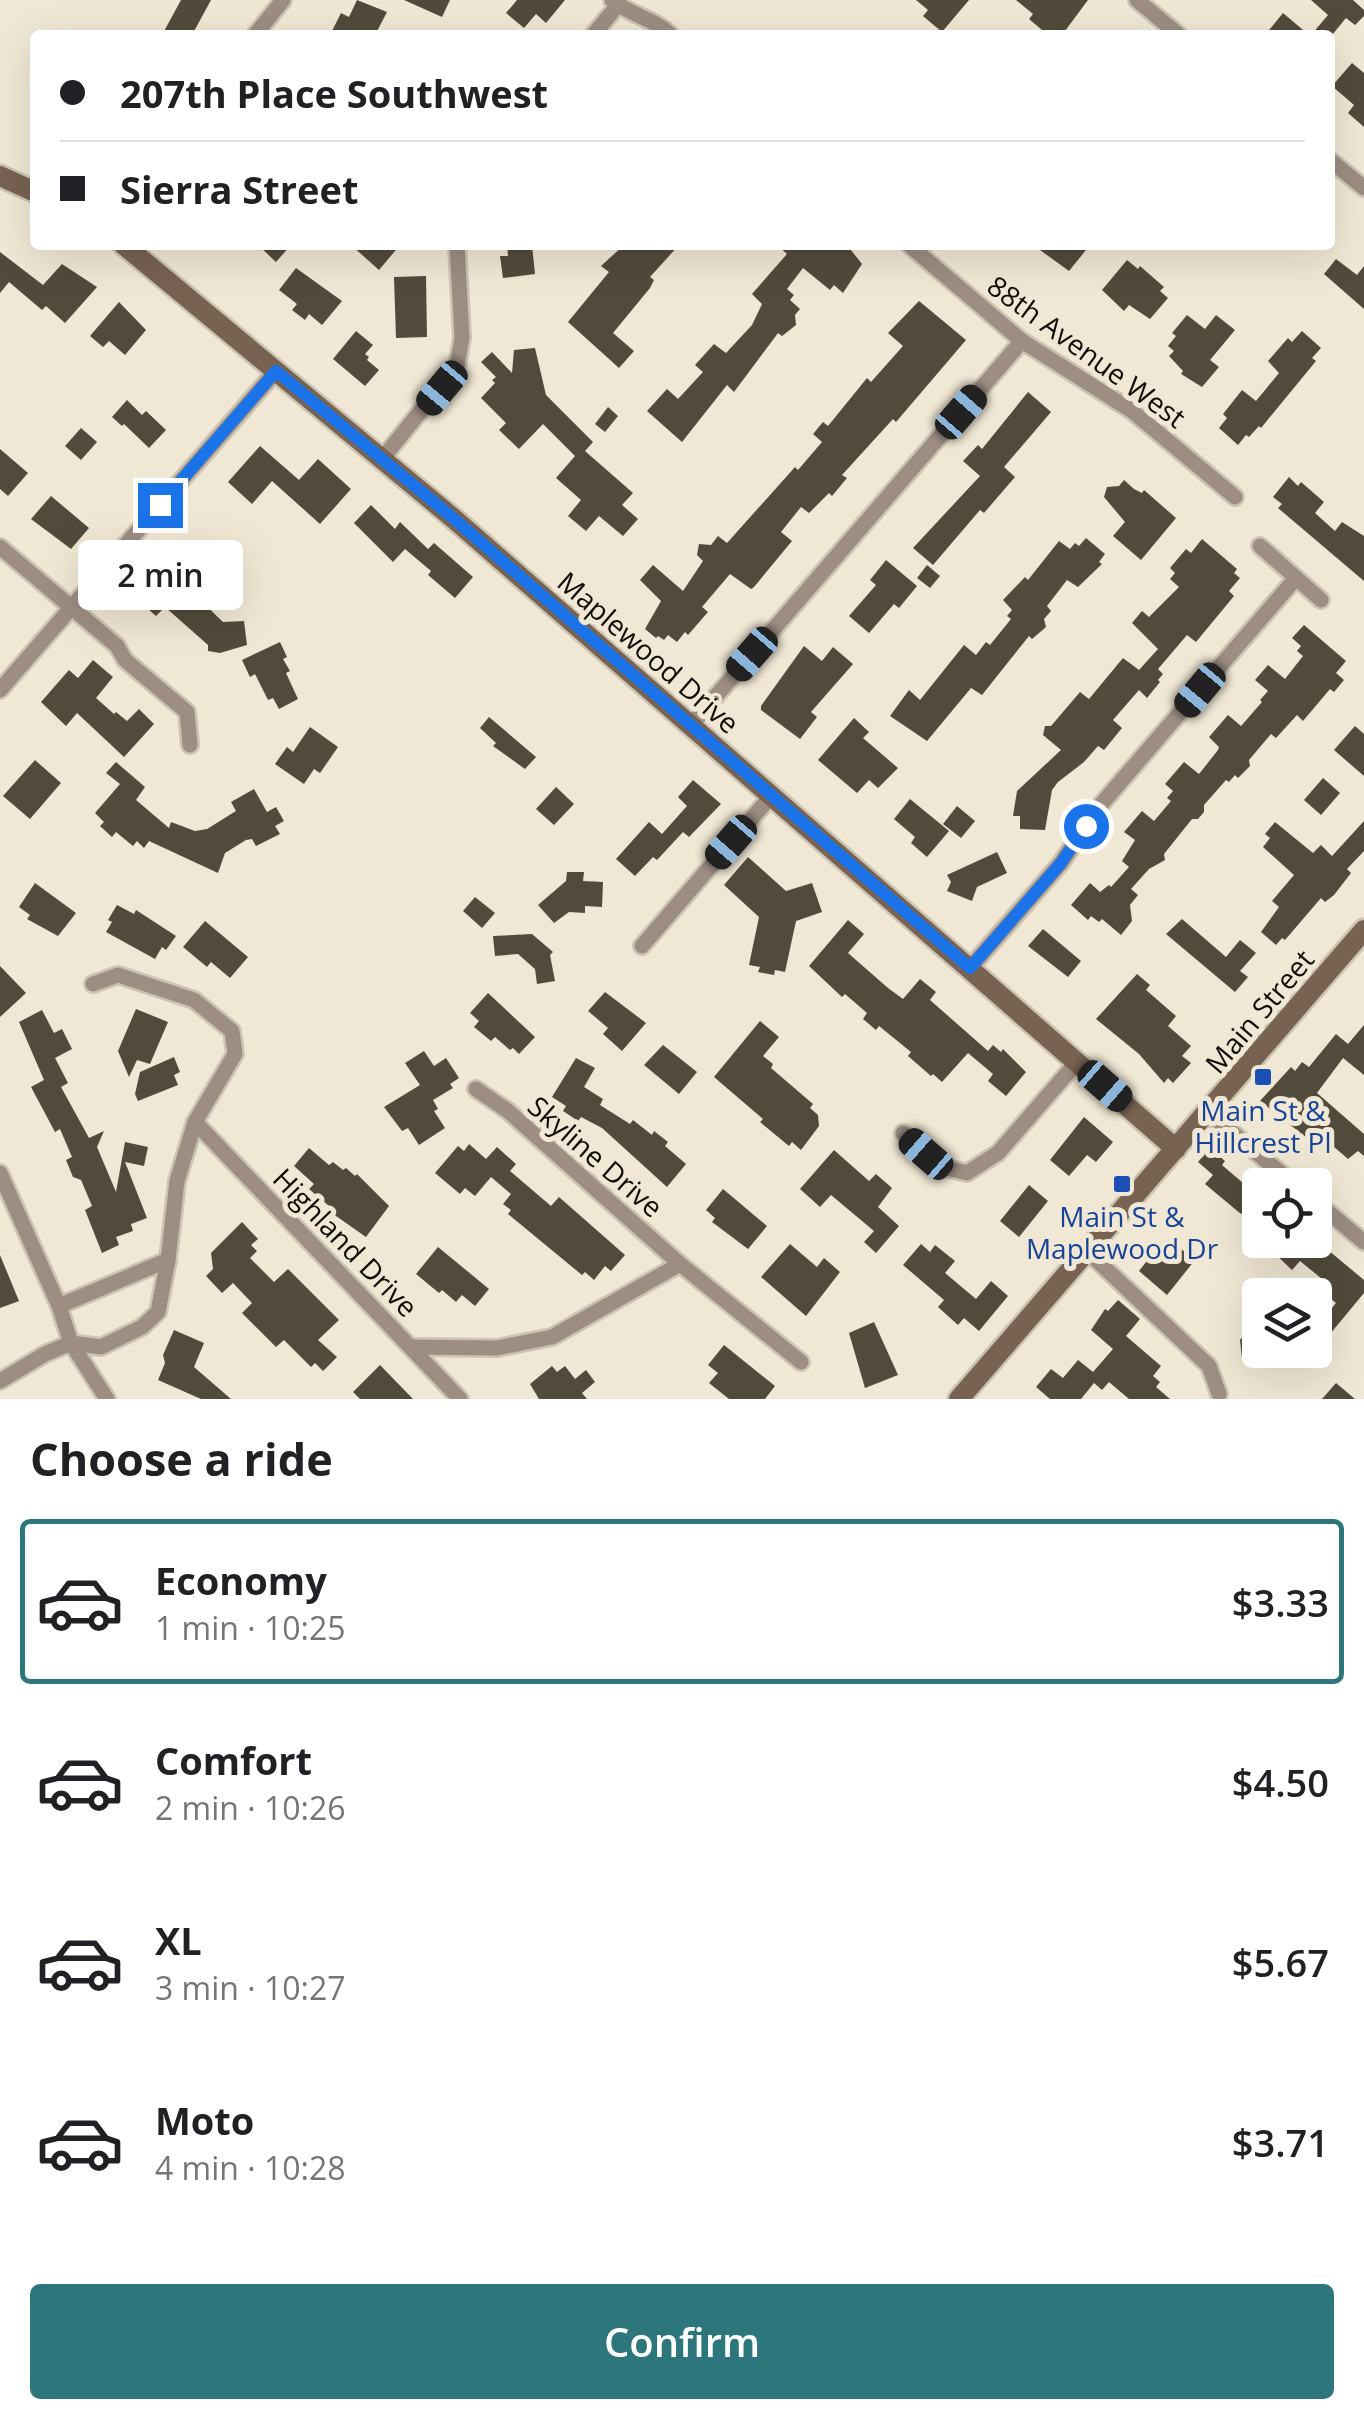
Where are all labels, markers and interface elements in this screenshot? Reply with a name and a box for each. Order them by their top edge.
text: 207th Place Southwest [120,67,548,119]
text: Sierra Street [120,163,358,215]
street label: 88th Avenue West [980,266,1194,436]
car [411,355,473,421]
car [930,380,992,444]
route end [138,483,183,528]
callout: 2 min [78,540,242,610]
text: 2 min [117,553,204,596]
street label: Maplewood Drive [550,563,748,741]
car [721,622,783,686]
car [1169,657,1231,723]
route start [1064,804,1109,849]
car [700,810,762,874]
street label: Main Street [1196,941,1322,1081]
car [1073,1055,1137,1117]
marker: Main St & Hillcrest Pl [1252,1066,1274,1088]
street label: Skyline Drive [521,1087,671,1225]
place label: Main St & Hillcrest Pl [1195,1091,1331,1161]
car [894,1123,958,1185]
street label: Highland Drive [265,1159,427,1325]
map controls [1242,1168,1332,1368]
button: locate [1242,1168,1332,1258]
marker: Main St & Maplewood Dr [1111,1173,1133,1195]
place label: Main St & Maplewood Dr [1026,1197,1219,1267]
button: layers [1242,1278,1332,1368]
text: Choose a ride [30,1428,333,1489]
text: Economy [155,1554,327,1606]
icon: car [35,1557,125,1647]
text: $3.33 [1232,1576,1329,1628]
text: 1 min · 10:25 [155,1606,346,1649]
text: Comfort [155,1734,312,1786]
icon: car [35,1737,125,1827]
text: $4.50 [1232,1756,1329,1808]
text: 2 min · 10:26 [155,1786,346,1829]
text: XL [155,1914,202,1966]
icon: car [35,1917,125,2007]
text: $5.67 [1232,1936,1329,1988]
text: 3 min · 10:27 [155,1966,346,2009]
text: Moto [155,2094,254,2146]
icon: car [35,2097,125,2187]
text: $3.71 [1232,2116,1329,2168]
text: 4 min · 10:28 [155,2146,346,2189]
button: Confirm [30,2284,1334,2399]

